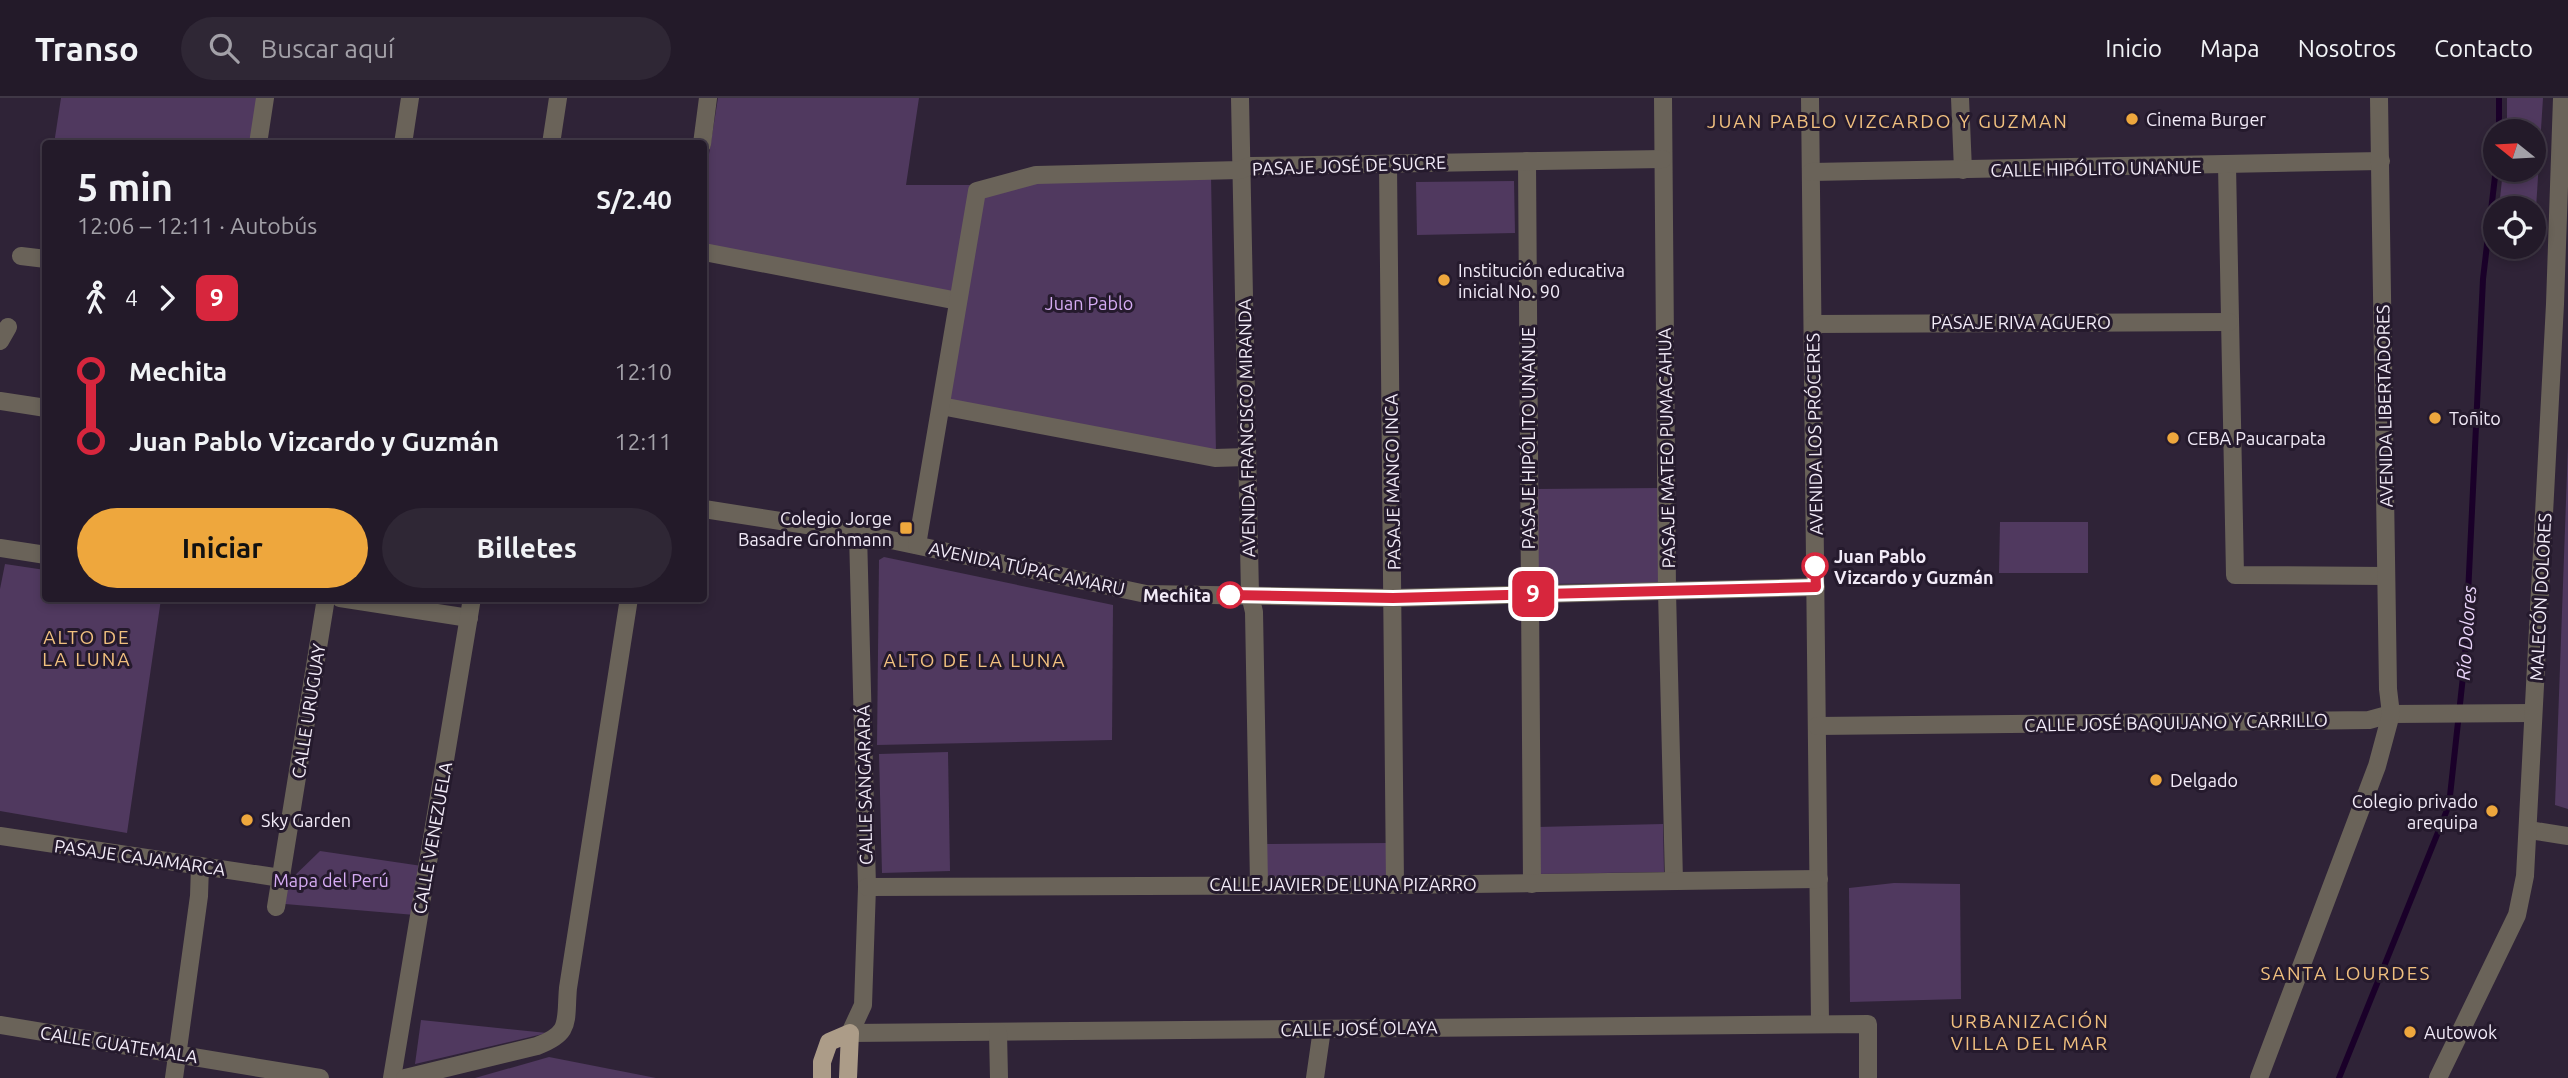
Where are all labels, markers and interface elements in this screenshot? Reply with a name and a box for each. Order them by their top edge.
search box [181,17,671,80]
icon: search [205,29,243,67]
text: Transo [35,30,139,67]
text: Buscar aquí [261,34,394,63]
text: Inicio [2105,35,2162,62]
text: Mapa [2200,35,2260,62]
text: Nosotros [2298,35,2396,62]
text: Contacto [2434,35,2533,62]
place label: Cinema Burger [2146,109,2266,129]
district label: JUAN PABLO VIZCARDO Y GUZMAN [1707,110,2069,132]
marker: Cinema Burger [2124,111,2140,127]
north arrow [2483,119,2546,182]
map controls [2483,119,2546,259]
street label: PASAJE JOSÉ DE SUCRE [1252,151,1446,178]
street label: CALLE HIPÓLITO UNANUE [1990,155,2202,180]
text: 5 min [77,166,173,208]
text: S/2.40 [596,185,672,214]
button: locate [2483,196,2546,259]
text: 12:06 – 12:11 · Autobús [77,213,317,238]
place label: Institución educativa inicial No. 90 [1458,260,1625,301]
marker: Institución educativa inicial No. 90 [1436,272,1452,288]
icon: walk [77,279,115,317]
icon: forward [148,279,186,317]
text: 9 [210,284,224,311]
text: 4 [125,285,138,310]
park label: Juan Pablo [1045,293,1133,313]
street label: AVENIDA FRANCISCO MIRANDA [1234,298,1258,557]
street label: AVENIDA LIBERTADORES [2372,304,2396,508]
street label: PASAJE RIVA AGUERO [1931,312,2111,332]
street label: PASAJE HIPÓLITO UNANUE [1517,327,1538,549]
street label: PASAJE MATEO PUMACAHUA [1654,327,1678,569]
street label: AVENIDA LOS PRÓCERES [1801,333,1826,535]
text: Mechita [129,357,227,386]
text: 12:10 [614,359,672,384]
street label: PASAJE MANCO INCA [1380,393,1404,570]
place label: Toñito [2449,408,2501,428]
marker: Toñito [2427,410,2443,426]
text: Juan Pablo Vizcardo y Guzmán [129,427,499,456]
place label: CEBA Paucarpata [2187,428,2326,448]
text: 12:11 [614,429,672,454]
marker: CEBA Paucarpata [2165,430,2181,446]
button: Iniciar [77,508,368,588]
button: Billetes [382,508,672,588]
place label: Colegio Jorge Basadre Grohmann [738,508,892,549]
street label: MALECÓN DOLORES [2525,512,2554,681]
marker: Colegio Jorge Basadre Grohmann [898,520,914,536]
street label: AVENIDA TÚPAC AMARU [927,536,1127,599]
place label: Juan Pablo Vizcardo y Guzmán [1834,546,1994,587]
marker: Juan Pablo Vizcardo y Guzmán [1802,553,1828,579]
line badge: 9 [1510,571,1556,617]
text: 9 [1526,580,1540,607]
marker: Mechita [1217,582,1243,608]
place label: Mechita [1143,585,1211,605]
water label: Río Dolores [2452,585,2480,681]
district label: ALTO DE LA LUNA [42,626,132,670]
street label: CALLE URUGUAY [287,641,329,780]
district label: ALTO DE LA LUNA [883,649,1067,671]
street label: CALLE SANGARARÁ [852,704,875,865]
street label: CALLE JOSÉ BAQUIJANO Y CARRILLO [2024,708,2328,736]
street label: CALLE VENEZUELA [409,760,455,916]
place label: Delgado [2170,770,2238,790]
marker: Delgado [2148,772,2164,788]
place label: Colegio privado arequipa [2352,791,2478,832]
marker: Colegio privado arequipa [2484,803,2500,819]
place label: Sky Garden [261,810,351,830]
marker: Sky Garden [239,812,255,828]
street label: PASAJE CAJAMARCA [53,835,227,879]
park label: Mapa del Perú [273,870,389,890]
street label: CALLE JAVIER DE LUNA PIZARRO [1209,874,1477,894]
district label: SANTA LOURDES [2261,962,2431,984]
district label: URBANIZACIÓN VILLA DEL MAR [1950,1010,2110,1054]
street label: CALLE JOSÉ OLAYA [1280,1016,1438,1039]
street label: CALLE GUATEMALA [39,1022,200,1066]
place label: Autowok [2424,1022,2497,1042]
marker: Autowok [2402,1024,2418,1040]

